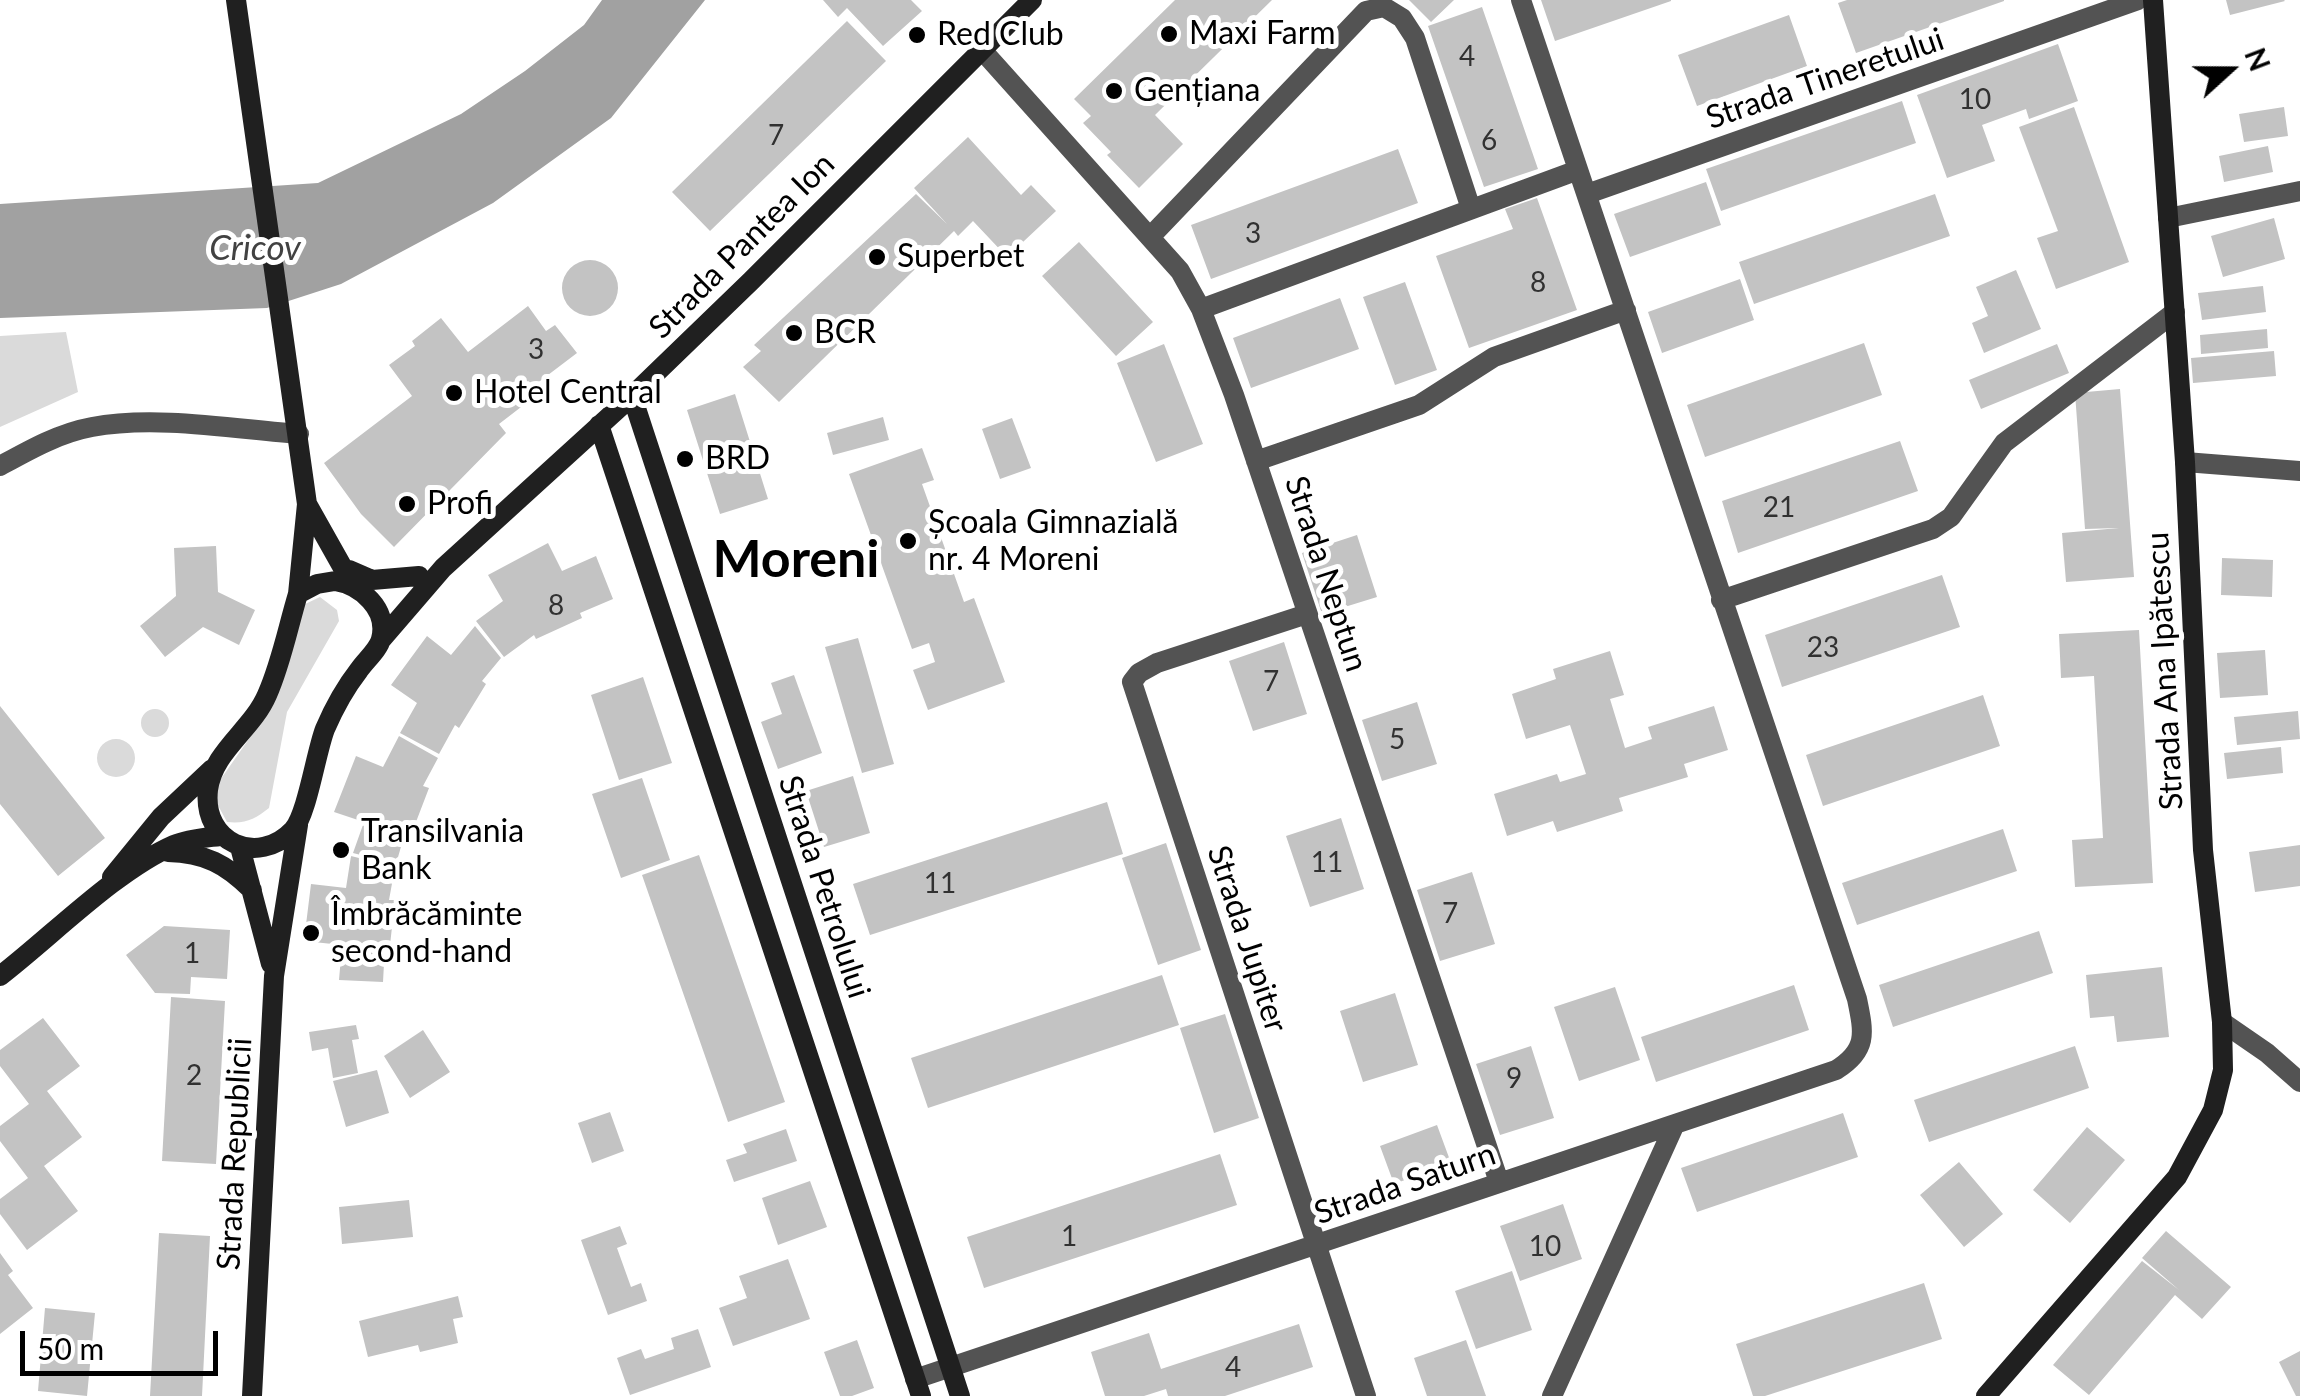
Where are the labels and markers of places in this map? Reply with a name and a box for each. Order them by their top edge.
place label: Maxi Farm [1189,15,1336,53]
place label: Red Club [937,16,1064,54]
marker: Maxi Farm [1158,23,1180,45]
marker: Red Club [906,24,928,46]
place label: Gențiana [1134,72,1260,110]
marker: Gențiana [1103,80,1125,102]
place label: Superbet [897,238,1025,276]
marker: Superbet [866,246,888,268]
place label: BCR [814,314,876,352]
marker: BCR [783,322,805,344]
place label: Hotel Central [474,374,662,412]
marker: Hotel Central [443,382,465,404]
place label: BRD [705,440,770,478]
marker: BRD [674,448,696,470]
place label: Profi [427,485,493,523]
marker: Profi [396,493,418,515]
place label: Școala Gimnazială nr. 4 Moreni [928,504,1178,579]
marker: Școala Gimnazială nr. 4 Moreni [897,530,919,552]
place label: Transilvania Bank [361,813,524,888]
marker: Transilvania Bank [330,839,352,861]
place label: Îmbrăcăminte second-hand [331,896,522,971]
marker: Îmbrăcăminte second-hand [300,922,322,944]

